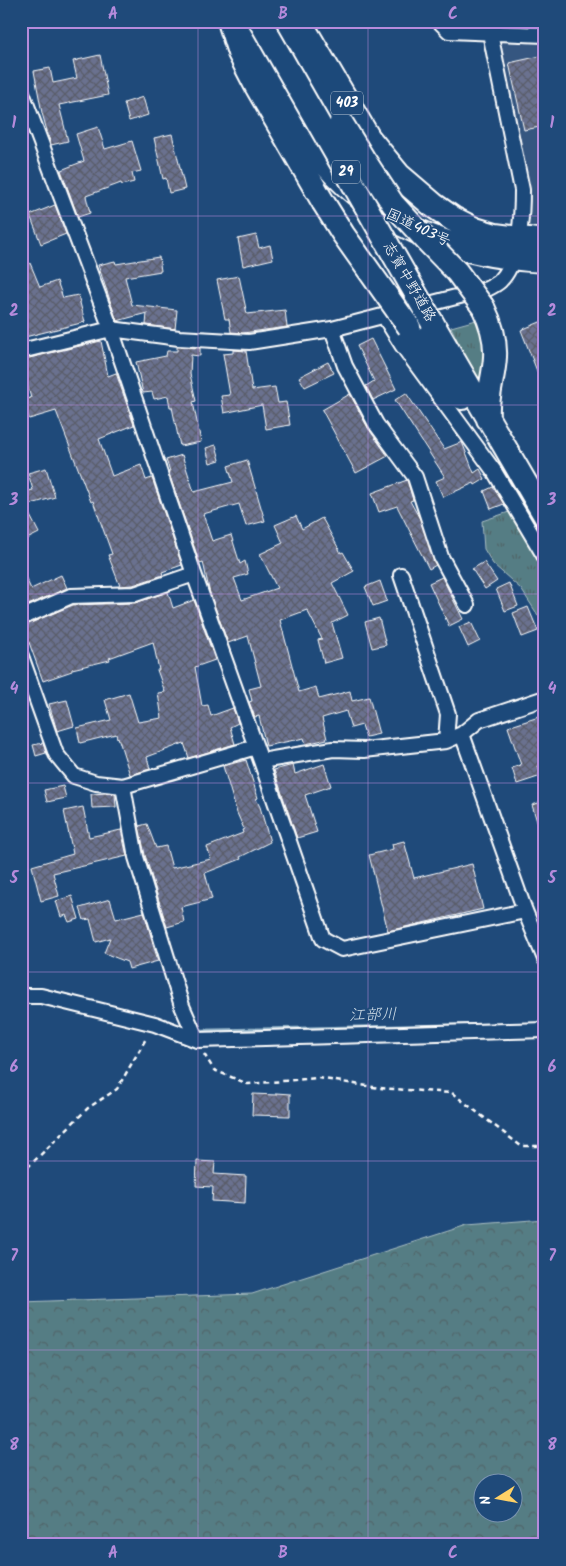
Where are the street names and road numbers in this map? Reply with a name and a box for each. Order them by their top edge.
road number: 403 [331,92,363,115]
road number: 29 [332,160,360,183]
street label: 国道403号 [382,202,454,254]
street label: 志賀中野道路 [376,237,442,327]

